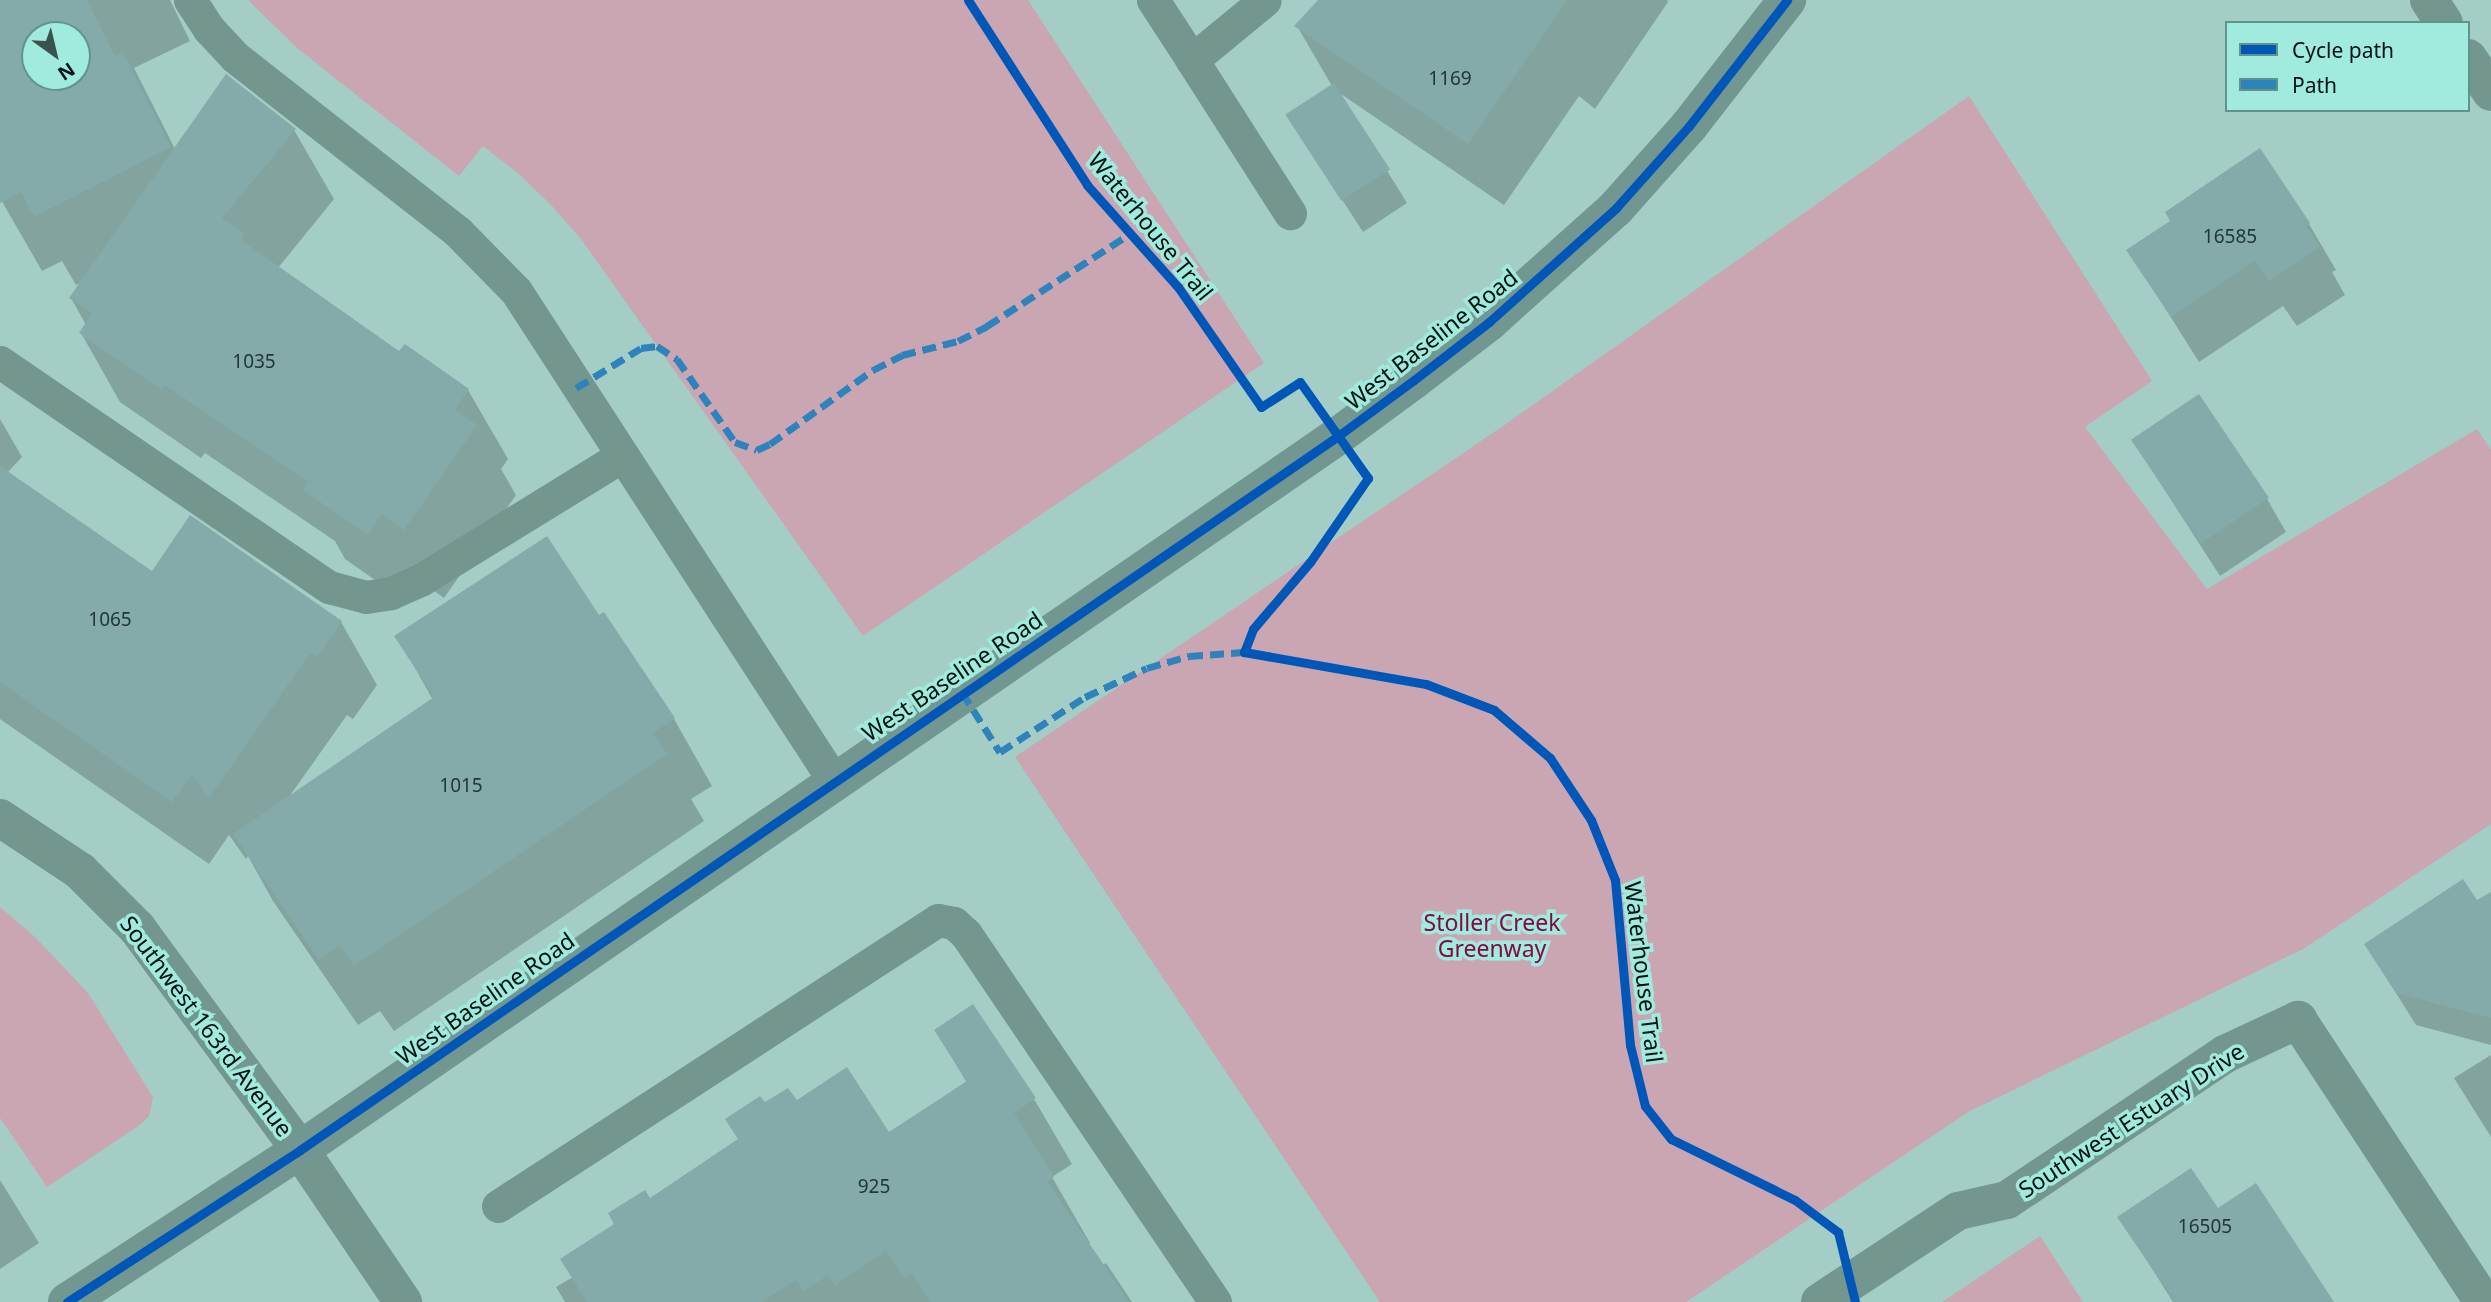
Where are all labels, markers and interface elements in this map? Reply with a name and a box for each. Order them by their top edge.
north arrow [21,21,91,91]
legend [2225,21,2470,112]
text: Cycle path [2292,36,2394,64]
text: N [53,57,80,87]
house number: 1169 [1428,68,1472,90]
text: Path [2292,71,2337,99]
street label: Waterhouse Trail [1083,146,1219,306]
house number: 16585 [2203,226,2257,248]
street label: West Baseline Road [1339,263,1523,415]
house number: 1035 [232,351,276,373]
street label: West Baseline Road [857,605,1047,747]
house number: 1065 [88,609,132,631]
house number: 1015 [439,775,483,797]
street label: Waterhouse Trail [1619,880,1669,1064]
park label: Stoller Creek Greenway [1424,908,1560,962]
street label: Southwest 163rd Avenue [115,910,299,1142]
street label: West Baseline Road [391,926,579,1070]
street label: Southwest Estuary Drive [2013,1037,2249,1203]
house number: 925 [858,1176,890,1198]
house number: 16505 [2178,1216,2232,1238]

